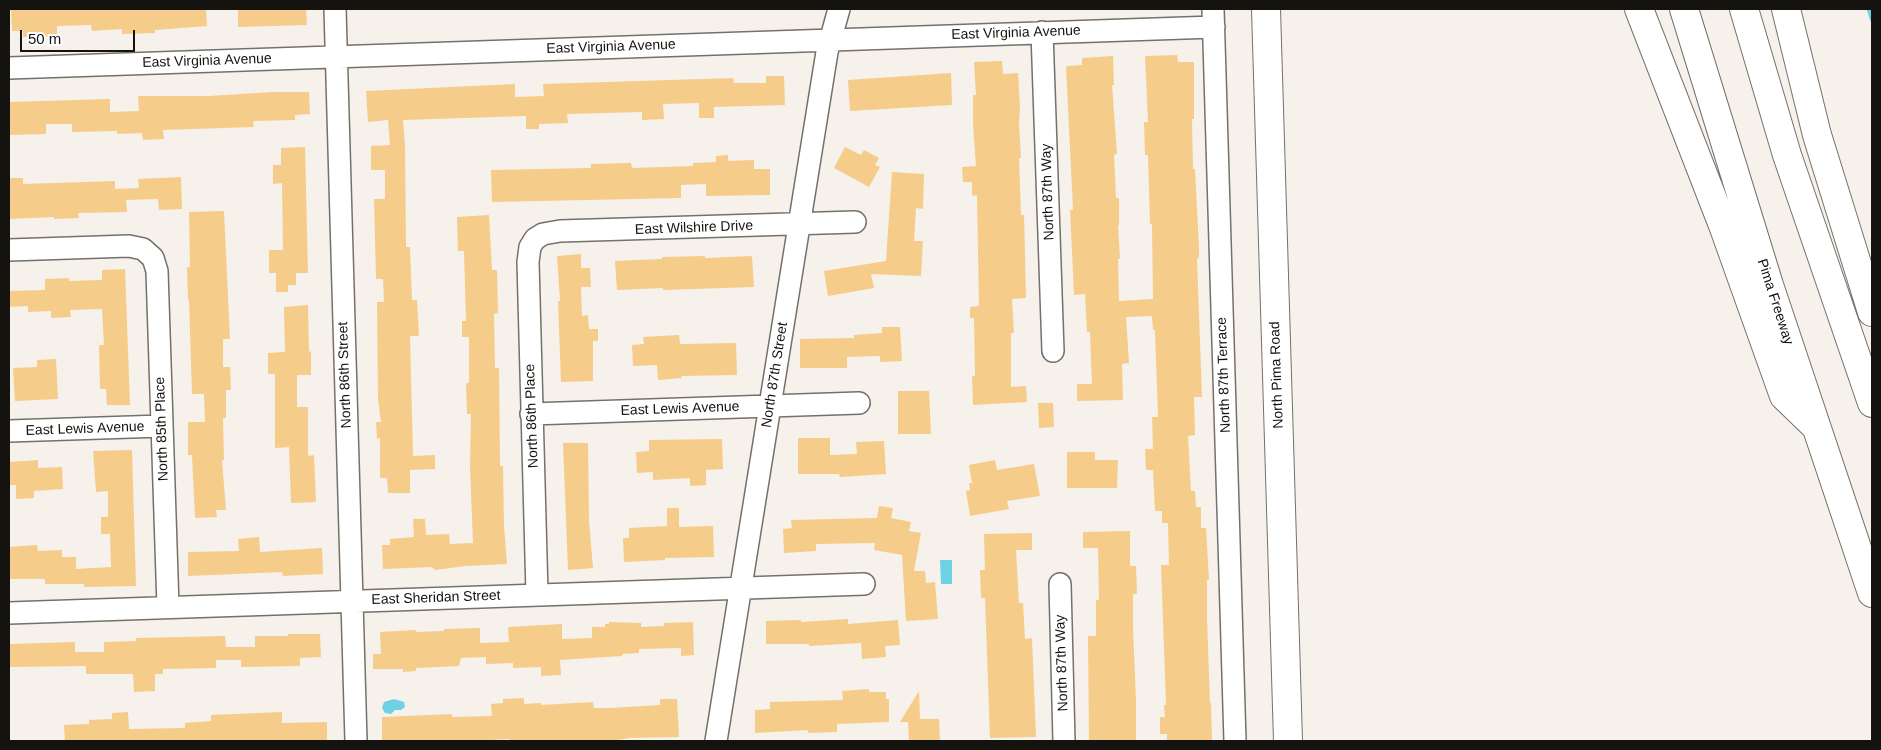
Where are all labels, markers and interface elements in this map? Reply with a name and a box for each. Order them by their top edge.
scale bar [22,20,138,52]
street label: East Virginia Avenue [951,22,1081,44]
text: 50 m [28,30,61,47]
street label: East Virginia Avenue [546,36,676,58]
street label: East Virginia Avenue [142,50,272,72]
street label: North 87th Way [1038,143,1058,241]
street label: East Wilshire Drive [635,218,753,238]
street label: Pima Freeway [1753,257,1797,347]
street label: North 87th Terrace [1214,317,1234,433]
street label: North 86th Street [335,321,355,429]
street label: North 87th Street [758,321,792,429]
street label: North Pima Road [1267,321,1287,429]
street label: North 86th Place [522,364,542,468]
street label: North 85th Place [152,377,172,481]
street label: East Lewis Avenue [620,399,740,419]
street label: East Lewis Avenue [25,419,145,439]
street label: East Sheridan Street [371,587,501,609]
street label: North 87th Way [1052,614,1072,712]

